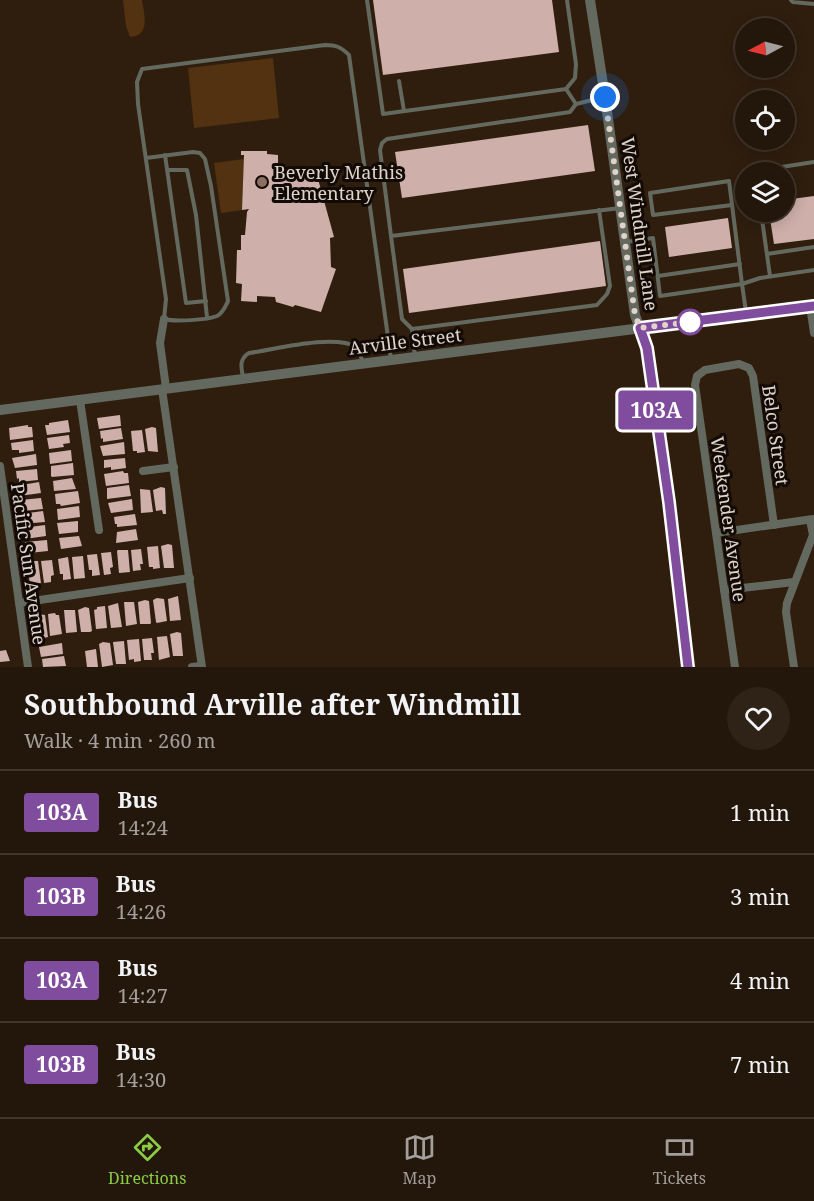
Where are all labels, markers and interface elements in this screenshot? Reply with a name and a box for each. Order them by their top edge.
north arrow [735,18,795,78]
map controls [735,18,795,222]
your location [590,82,620,112]
button: locate [735,90,795,150]
street label: West Windmill Lane [616,136,664,312]
place label: Beverly Mathis Elementary [274,160,403,205]
button: layers [735,162,795,222]
marker: Beverly Mathis Elementary [255,175,269,189]
unlabelled marker [677,309,703,335]
street label: Arville Street [347,322,463,360]
street label: Belco Street [757,383,795,487]
line badge: 103A [614,390,698,430]
text: 103A [630,396,682,424]
street label: Weekender Avenue [706,435,752,603]
street label: Pacific Sun Avenue [6,482,52,646]
text: Southbound Arville after Windmill [24,685,521,723]
button: heart [727,687,790,750]
text: Walk · 4 min · 260 m [24,727,216,754]
text: Bus [117,784,157,814]
text: 1 min [730,797,790,827]
text: 103A [36,798,87,826]
text: 14:24 [117,814,168,841]
text: Bus [116,868,156,898]
text: 3 min [730,881,790,911]
text: 103B [36,882,86,910]
text: 14:26 [116,898,166,925]
text: Bus [117,952,157,982]
text: 4 min [730,965,790,995]
text: 103A [36,966,87,994]
text: 14:27 [117,982,168,1009]
text: Bus [116,1036,156,1066]
text: 7 min [730,1049,790,1079]
text: 103B [36,1050,86,1078]
text: 14:30 [116,1066,166,1093]
tab: Directions [108,1131,186,1189]
tab: Map [403,1131,436,1189]
tab: Tickets [653,1131,706,1189]

